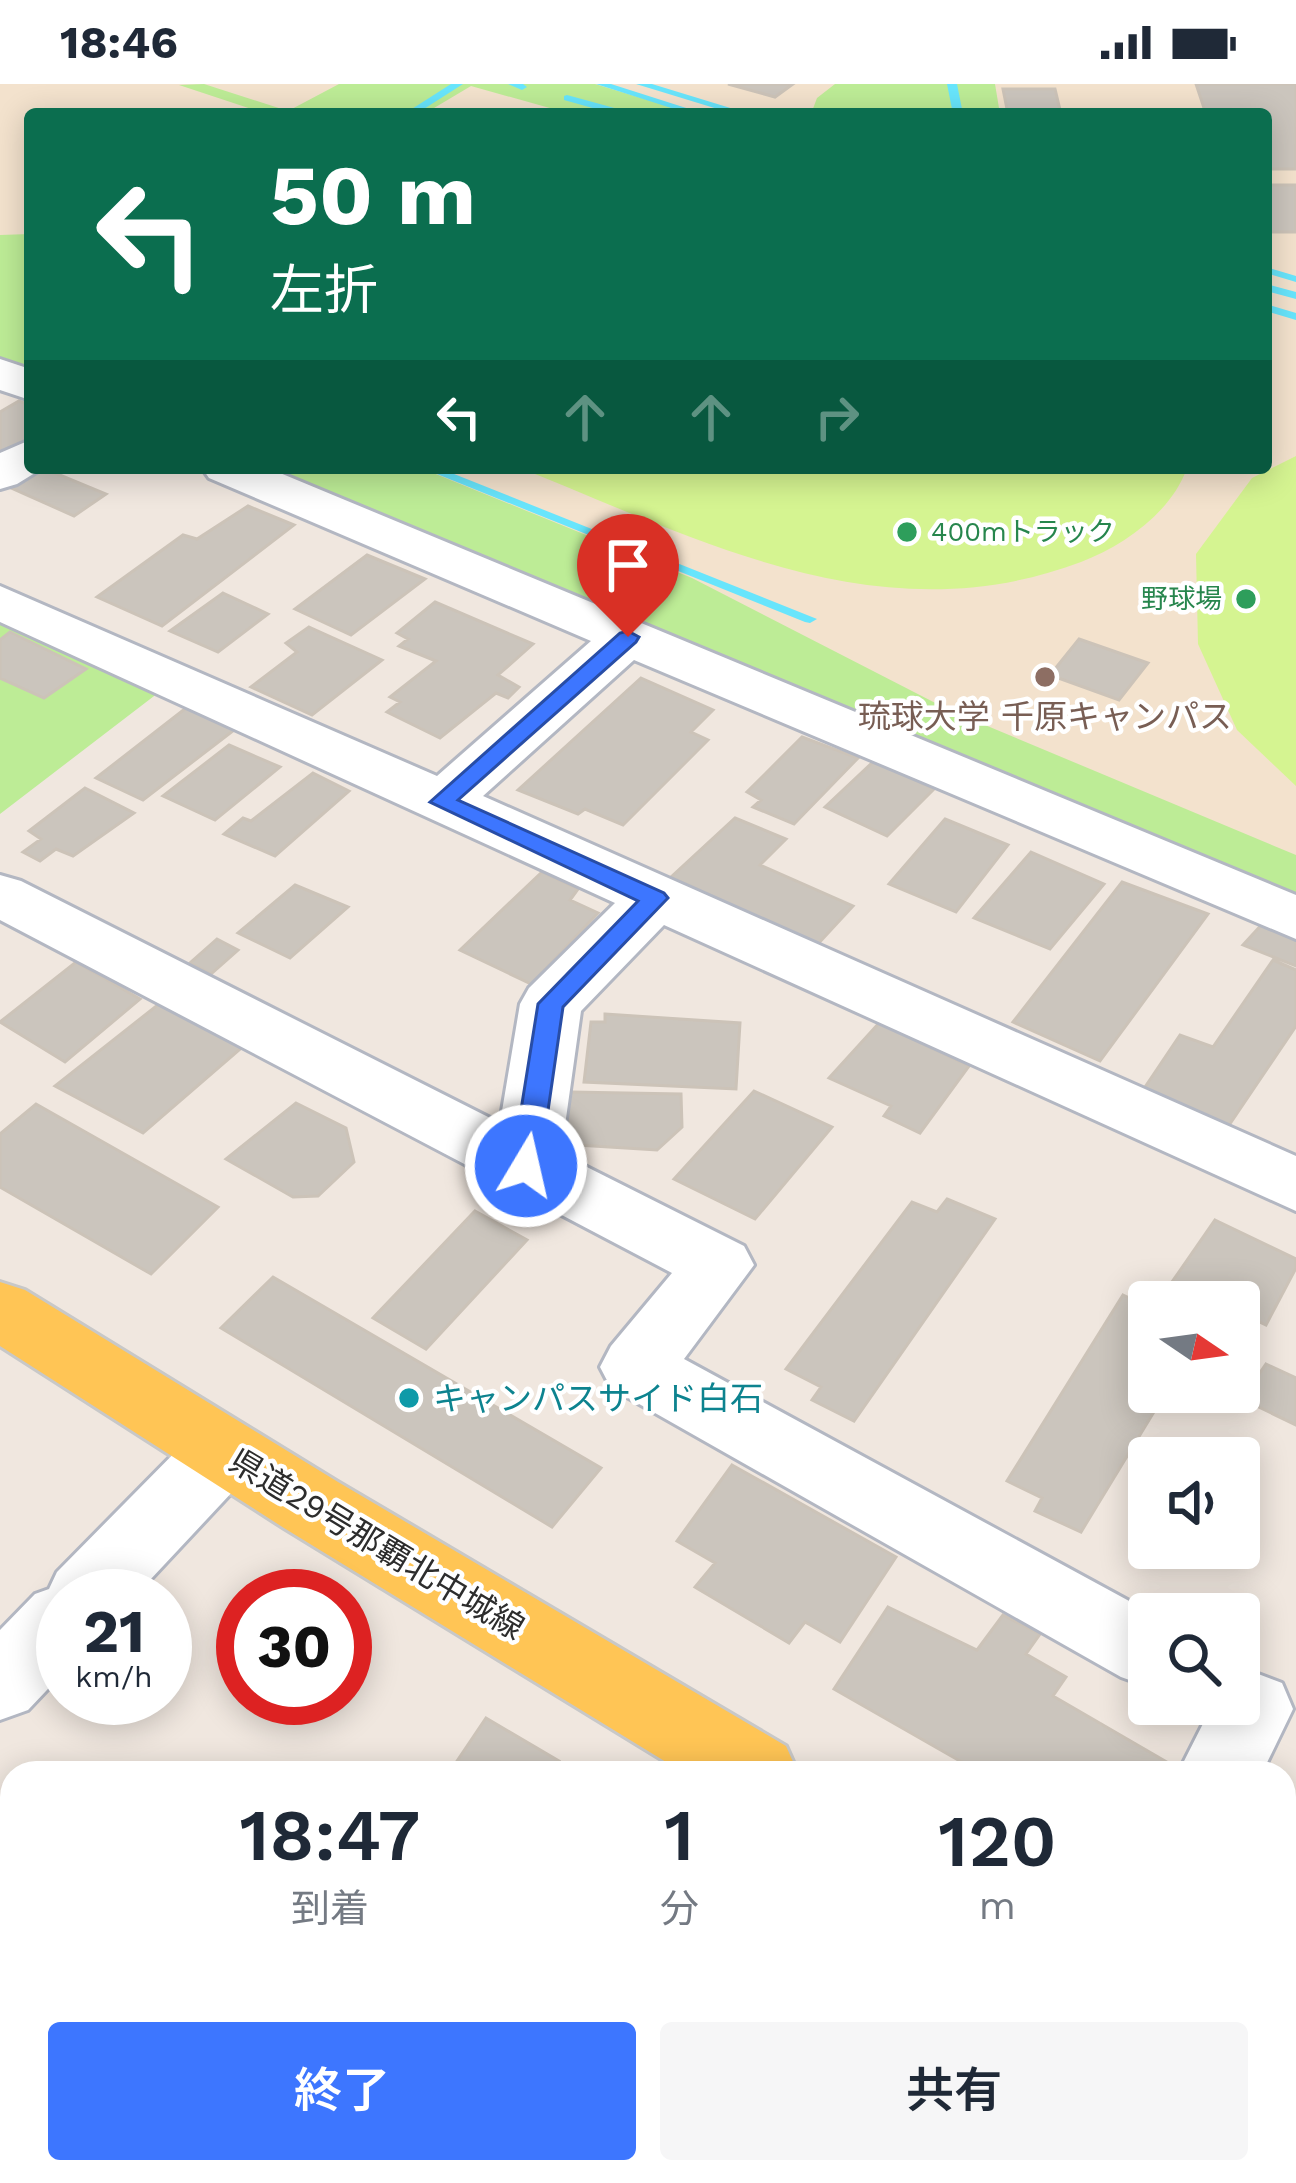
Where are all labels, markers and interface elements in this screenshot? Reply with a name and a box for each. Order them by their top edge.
text: 18:46 [60,16,178,69]
text: 50 m [270,146,476,244]
icon: left [72,156,228,312]
text: 左折 [270,259,378,322]
icon: left [426,384,492,450]
icon: ahead [552,384,618,450]
icon: ahead [678,384,744,450]
icon: right [804,384,870,450]
pin [577,514,679,637]
place label: 400mトラック [931,516,1115,548]
marker: 400mトラック [894,519,920,545]
icon: arrive [595,532,661,598]
place label: 野球場 [1141,583,1222,615]
marker: 野球場 [1233,586,1259,612]
marker: 琉球大学 千原キャンパス [1032,664,1058,690]
place label: 琉球大学 千原キャンパス [858,697,1232,736]
position arrow [463,1103,589,1229]
north arrow [1128,1281,1260,1413]
map controls [1128,1281,1260,1725]
place label: キャンパスサイド白石 [433,1379,763,1418]
marker: キャンパスサイド白石 [396,1385,422,1411]
button: sound [1128,1437,1260,1569]
street label: 県道29号那覇北中城線 [223,1441,531,1647]
speed limit sign: 30 [216,1569,372,1725]
button: search [1128,1593,1260,1725]
text: 21 [83,1596,145,1667]
text: km/h [75,1659,153,1694]
text: 18:47 [239,1793,420,1877]
text: 1 [664,1793,694,1877]
text: 120 [938,1799,1057,1883]
text: m [979,1883,1016,1928]
text: 到着 [291,1886,369,1931]
text: 分 [660,1886,699,1931]
button: 終了 [48,2022,636,2160]
button: 共有 [660,2022,1248,2160]

